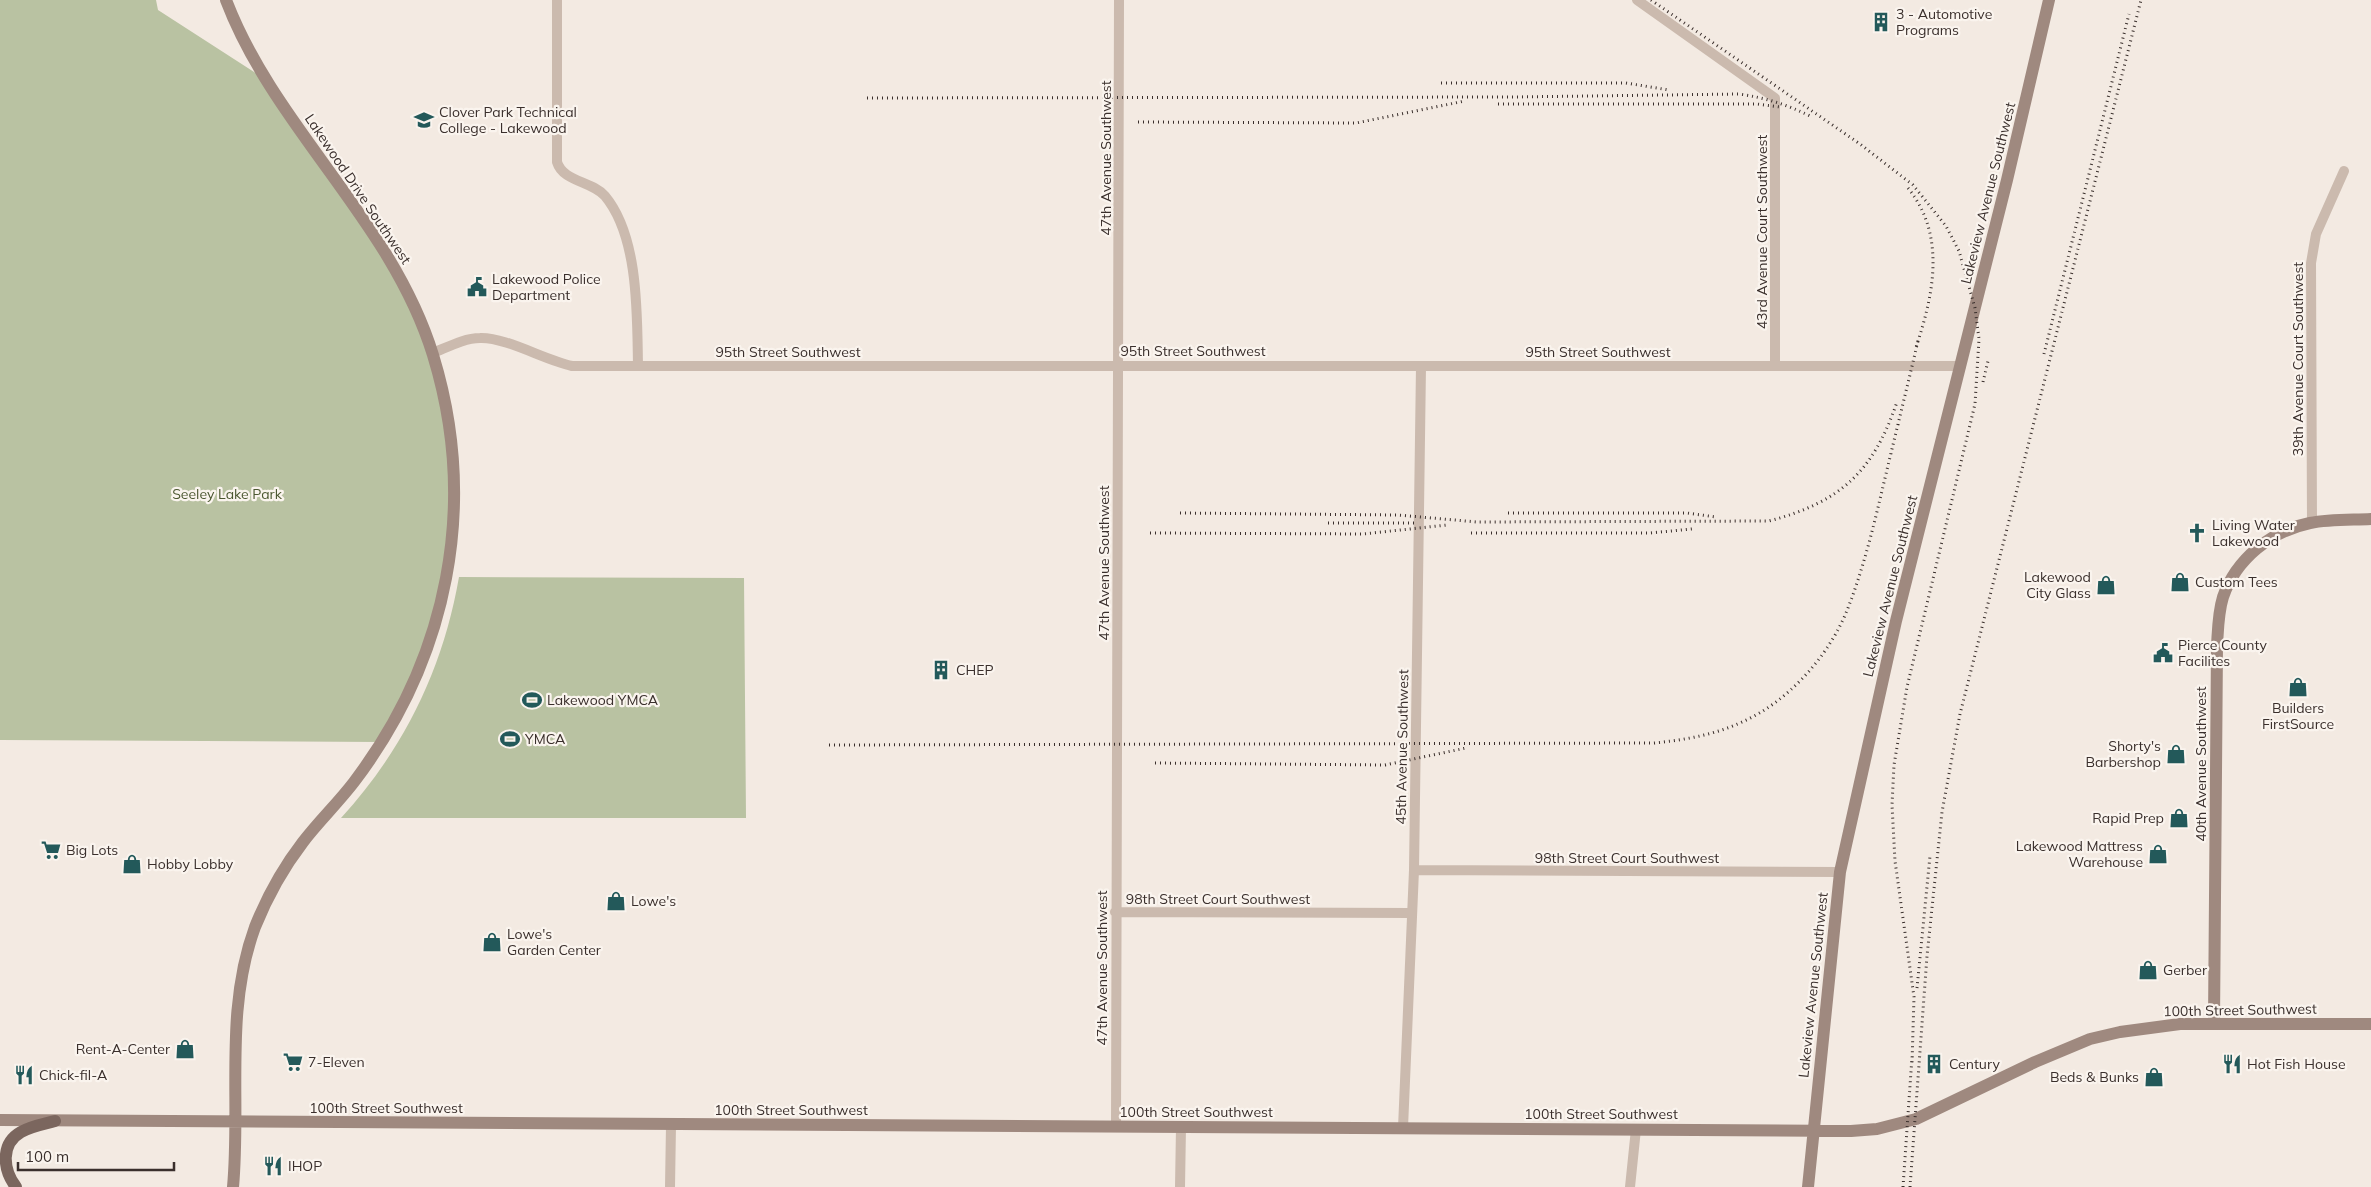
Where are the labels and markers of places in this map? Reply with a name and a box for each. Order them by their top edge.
place label: 3 - Automotive Programs [1896,5,1992,39]
building icon: 3 - Automotive Programs [1870,11,1892,33]
place label: Clover Park Technical College - Lakewood [439,103,577,137]
school or university icon: Clover Park Technical College - Lakewood [413,109,435,131]
place label: Lakewood Police Department [492,270,601,304]
public building icon: Lakewood Police Department [466,276,488,298]
place label: Living Water Lakewood [2212,516,2296,550]
church icon: Living Water Lakewood [2186,522,2208,544]
place label: Lakewood City Glass [2024,568,2091,602]
shop icon: Custom Tees [2169,571,2191,593]
place label: Custom Tees [2195,573,2278,591]
shop icon: Lakewood City Glass [2095,574,2117,596]
place label: Pierce County Facilites [2178,636,2267,670]
public building icon: Pierce County Facilites [2152,642,2174,664]
building icon: CHEP [930,659,952,681]
place label: CHEP [956,661,994,679]
shop icon: Builders FirstSource [2287,676,2309,698]
sports icon: Lakewood YMCA [521,689,543,711]
place label: Lakewood YMCA [547,691,659,709]
place label: Builders FirstSource [2262,699,2334,733]
sports icon: YMCA [499,728,521,750]
place label: YMCA [524,730,566,748]
place label: Shorty's Barbershop [2085,737,2161,771]
shop icon: Shorty's Barbershop [2165,743,2187,765]
shop icon: Rapid Prep [2168,807,2190,829]
place label: Rapid Prep [2092,809,2164,827]
place label: Lakewood Mattress Warehouse [2016,837,2143,871]
supermarket icon: Big Lots [40,839,62,861]
place label: Big Lots [66,841,118,859]
shop icon: Lakewood Mattress Warehouse [2147,843,2169,865]
shop icon: Hobby Lobby [121,853,143,875]
place label: Hobby Lobby [147,855,234,873]
shop icon: Lowe's [605,890,627,912]
place label: Lowe's [631,892,676,910]
place label: Lowe's Garden Center [507,925,602,959]
shop icon: Lowe's Garden Center [481,931,503,953]
shop icon: Gerber [2137,959,2159,981]
place label: Gerber [2163,961,2208,979]
shop icon: Rent-A-Center [174,1038,196,1060]
place label: Rent-A-Center [76,1040,171,1058]
supermarket icon: 7-Eleven [282,1051,304,1073]
place label: 7-Eleven [308,1053,365,1071]
building icon: Century [1923,1053,1945,1075]
restaurant icon: Hot Fish House [2221,1053,2243,1075]
place label: Century [1949,1055,2000,1073]
place label: Hot Fish House [2247,1055,2346,1073]
restaurant icon: Chick-fil-A [13,1064,35,1086]
place label: Chick-fil-A [39,1066,108,1084]
shop icon: Beds & Bunks [2143,1066,2165,1088]
place label: Beds & Bunks [2050,1068,2139,1086]
restaurant icon: IHOP [262,1155,284,1177]
place label: IHOP [288,1157,322,1175]

